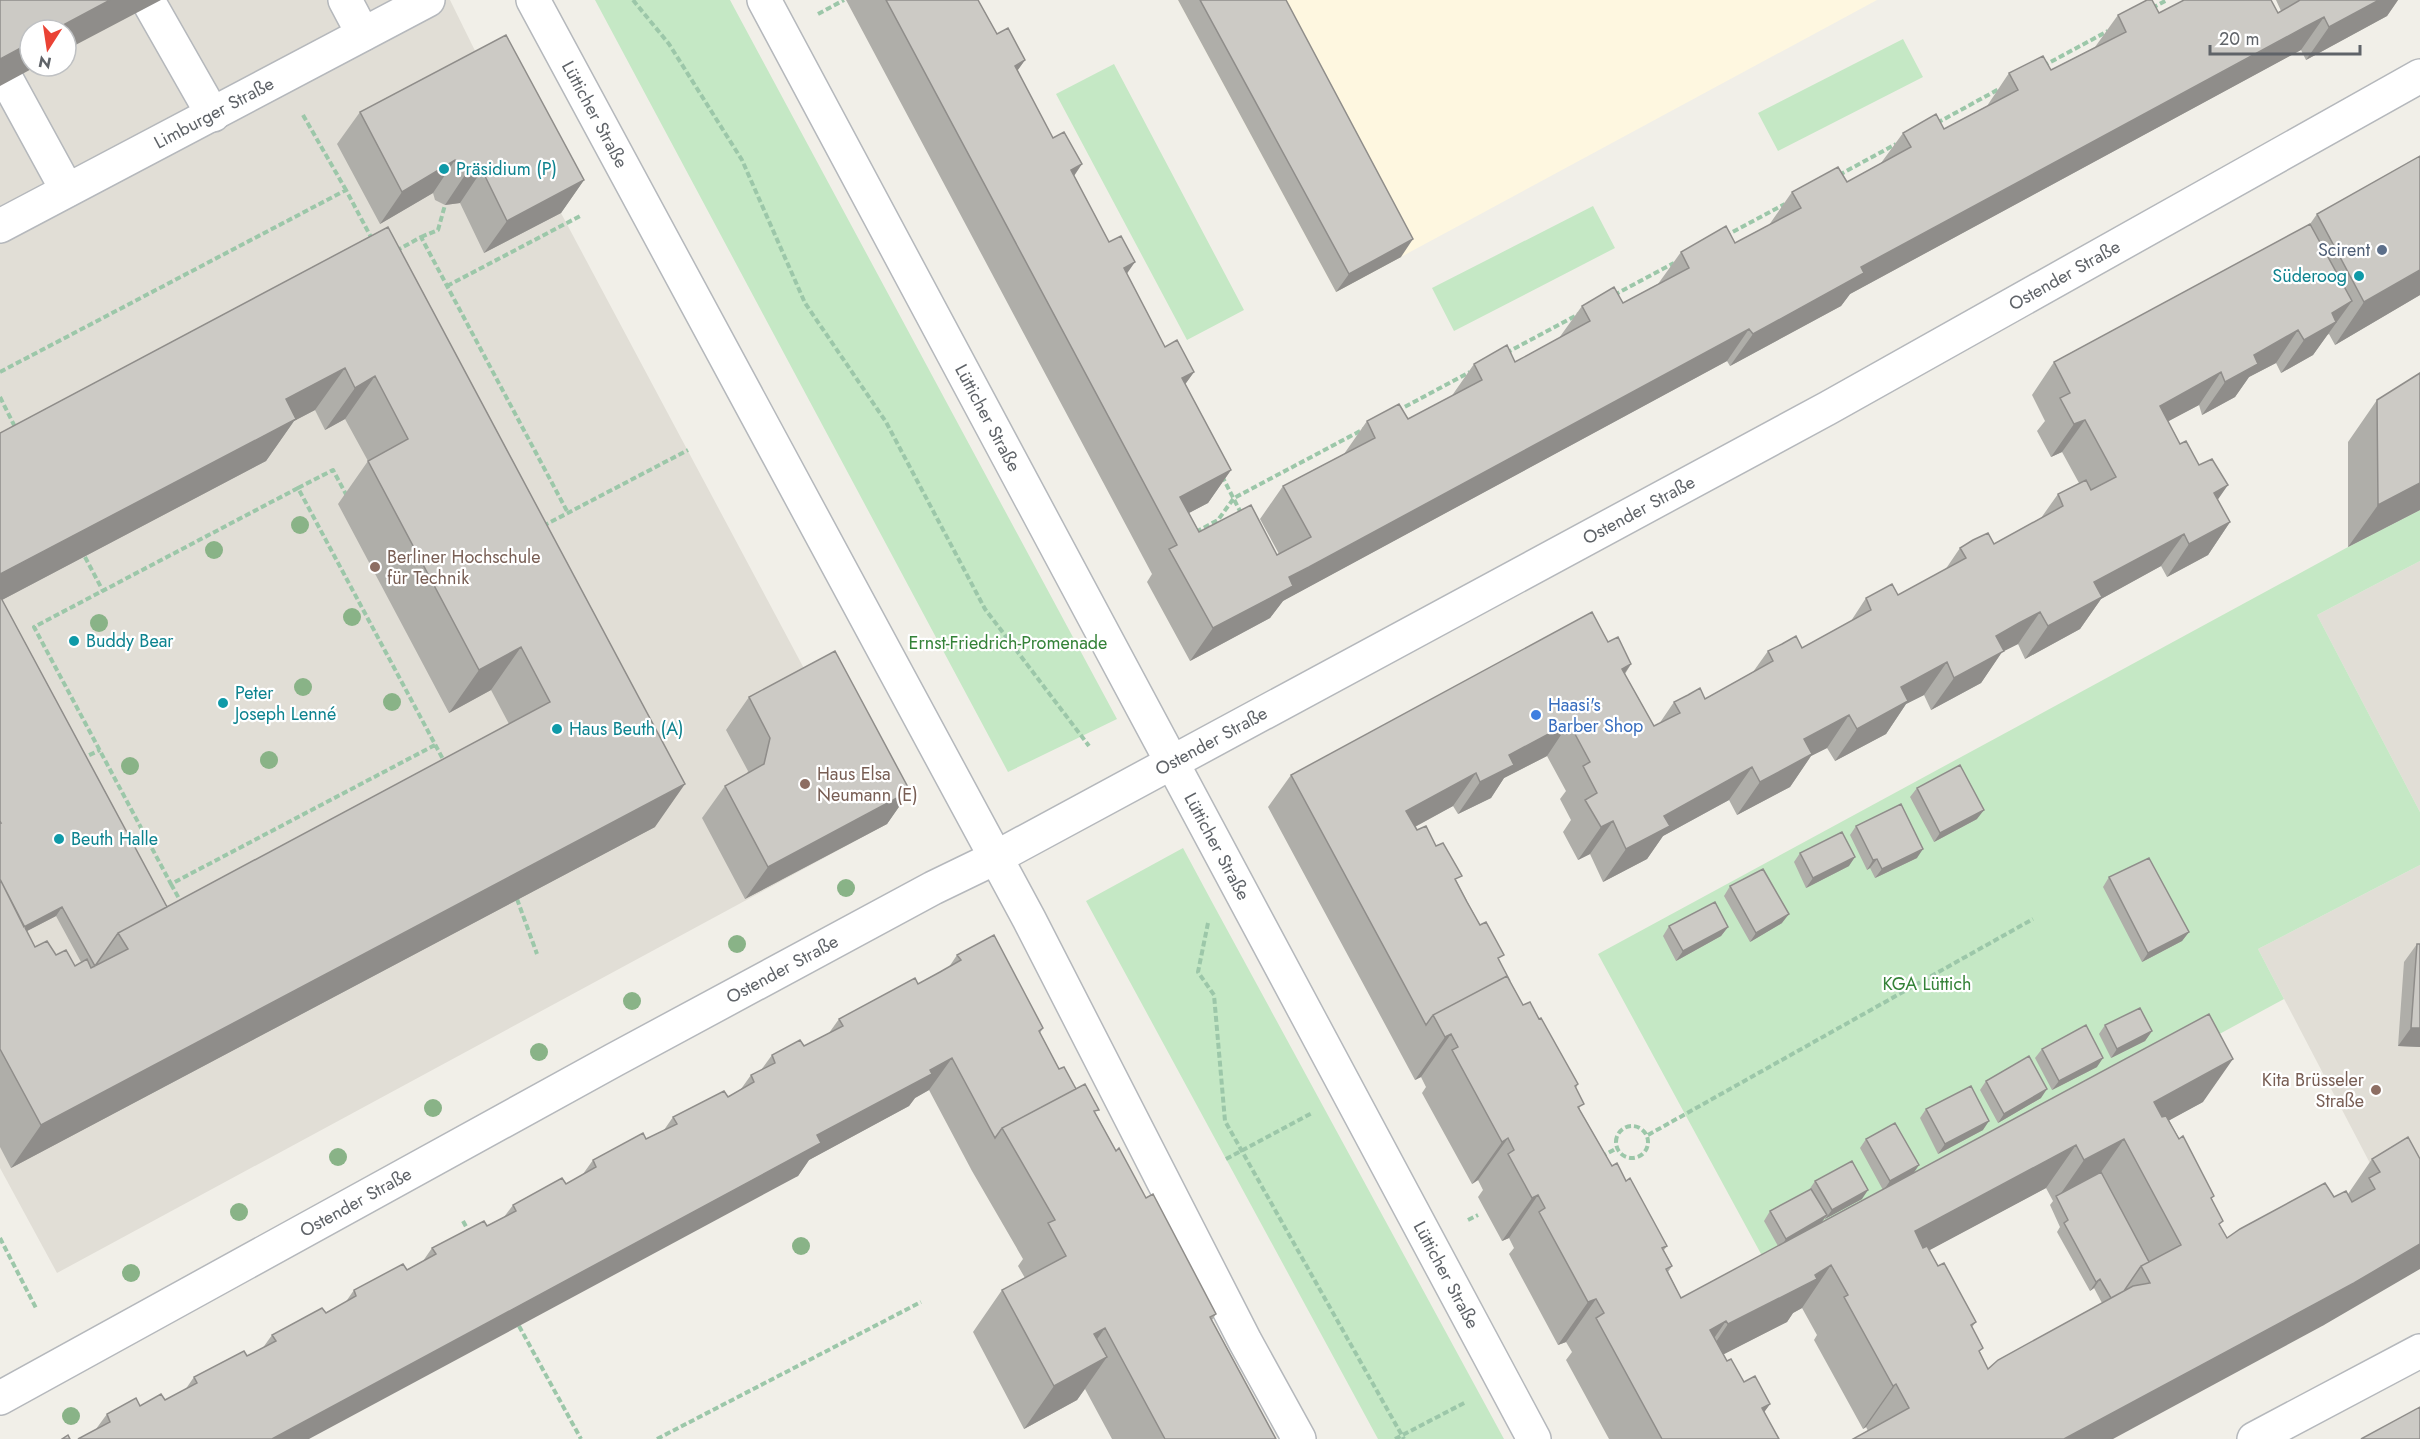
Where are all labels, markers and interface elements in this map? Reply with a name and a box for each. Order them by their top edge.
north arrow [18,18,78,78]
scale bar [2210,18,2360,56]
text: 20 m [2219,26,2259,52]
text: N [36,50,54,75]
street label: Lütticher Straße [555,56,634,173]
street label: Limburger Straße [150,71,278,155]
place label: Präsidium (P) [456,156,557,182]
marker: Präsidium (P) [437,162,451,176]
street label: Ostender Straße [2004,234,2125,317]
place label: Scirent [2318,237,2371,263]
marker: Scirent [2375,243,2389,257]
place label: Süderoog [2272,263,2347,289]
marker: Süderoog [2352,269,2366,283]
street label: Lütticher Straße [948,360,1027,476]
street label: Ostender Straße [1578,469,1700,551]
place label: Berliner Hochschule für Technik [387,544,541,591]
marker: Berliner Hochschule für Technik [368,560,382,574]
place label: Buddy Bear [86,628,174,654]
park label: Ernst-Friedrich-Promenade [909,630,1107,656]
marker: Buddy Bear [67,634,81,648]
place label: Peter Joseph Lenné [233,680,336,727]
place label: Haasi's Barber Shop [1548,692,1643,739]
marker: Peter Joseph Lenné [216,696,230,710]
street label: Ostender Straße [1150,700,1272,782]
marker: Haasi's Barber Shop [1529,708,1543,722]
place label: Haus Beuth (A) [569,716,684,742]
marker: Haus Beuth (A) [550,722,564,736]
place label: Haus Elsa Neumann (E) [817,761,918,808]
marker: Haus Elsa Neumann (E) [798,777,812,791]
street label: Lütticher Straße [1178,788,1256,905]
place label: Beuth Halle [71,826,158,852]
marker: Beuth Halle [52,832,66,846]
street label: Ostender Straße [721,928,843,1010]
park label: KGA Lüttich [1883,971,1971,997]
place label: Kita Brüsseler Straße [2262,1067,2365,1114]
marker: Kita Brüsseler Straße [2369,1083,2383,1097]
street label: Ostender Straße [295,1161,416,1244]
street label: Lütticher Straße [1407,1217,1486,1333]

